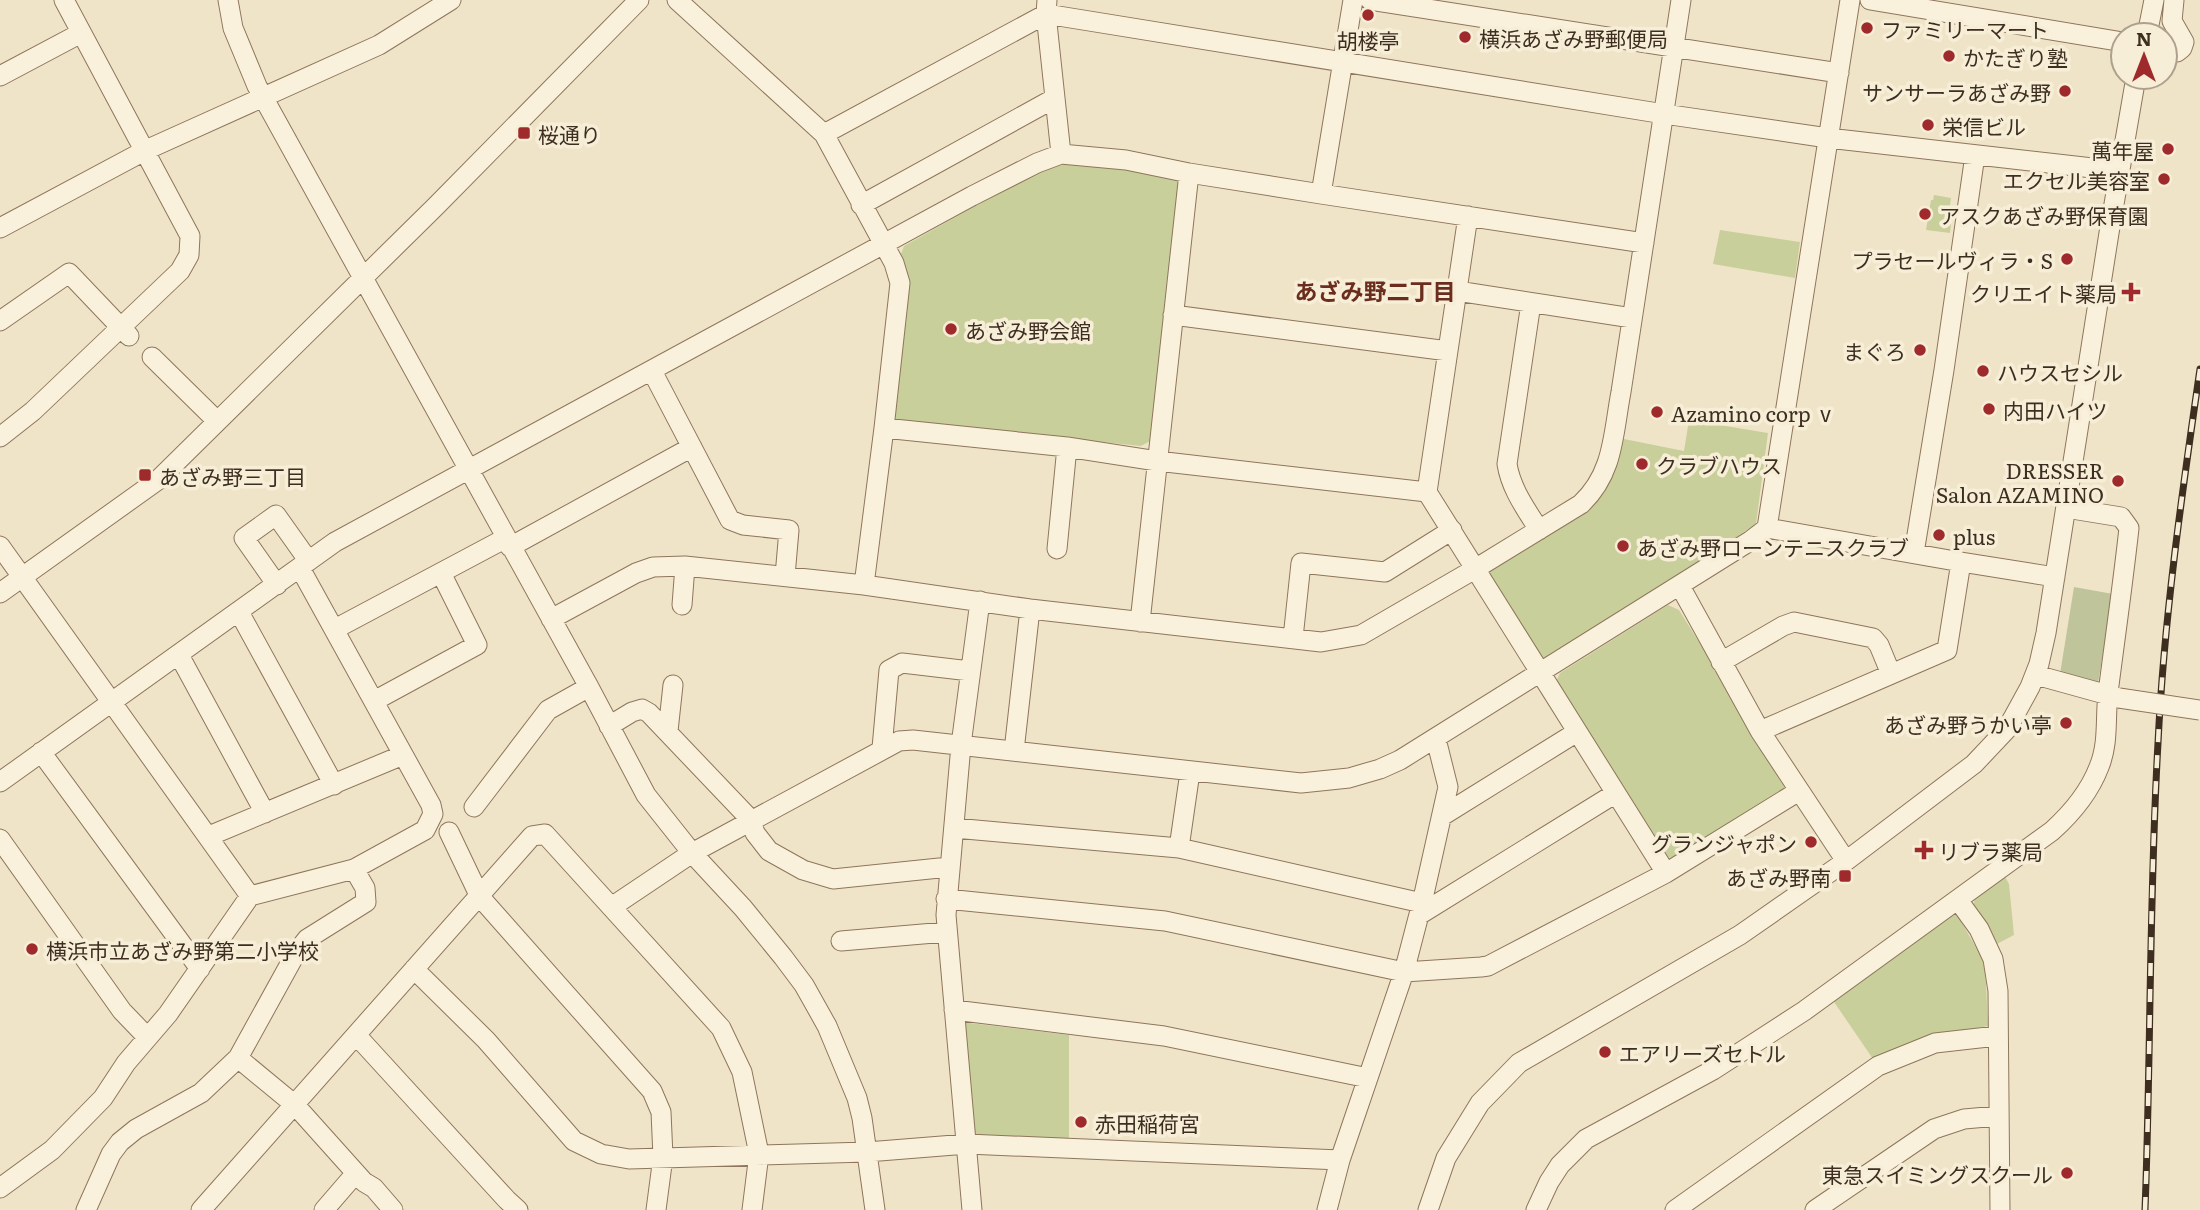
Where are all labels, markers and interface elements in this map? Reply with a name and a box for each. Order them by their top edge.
marker: 胡楼亭 [1360,7,1376,23]
place label: ファミリーマート [1881,13,2049,44]
marker: ファミリーマート [1859,20,1875,36]
north arrow [2109,21,2179,91]
place label: 横浜あざみ野郵便局 [1479,22,1668,53]
place label: 胡楼亭 [1337,24,1400,55]
text: N [2136,24,2152,52]
marker: 横浜あざみ野郵便局 [1457,29,1473,45]
place label: かたぎり塾 [1963,41,2068,72]
marker: かたぎり塾 [1941,48,1957,64]
place label: サンサーラあざみ野 [1862,76,2051,107]
marker: サンサーラあざみ野 [2057,83,2073,99]
place label: 栄信ビル [1942,110,2026,141]
marker: 栄信ビル [1920,117,1936,133]
place label: 桜通り [538,118,601,149]
marker: 桜通り [516,125,532,141]
place label: 萬年屋 [2091,134,2154,165]
marker: 萬年屋 [2160,141,2176,157]
place label: エクセル美容室 [2003,164,2150,195]
marker: エクセル美容室 [2156,171,2172,187]
place label: アスクあざみ野保育園 [1939,199,2149,230]
marker: アスクあざみ野保育園 [1917,206,1933,222]
place label: プラセールヴィラ・S [1851,244,2053,275]
marker: プラセールヴィラ・S [2059,251,2075,267]
district label: あざみ野二丁目 [1295,273,1456,307]
place label: クリエイト薬局 [1970,277,2117,308]
marker: クリエイト薬局 [2123,284,2139,300]
place label: あざみ野会館 [965,314,1091,345]
marker: あざみ野会館 [943,321,959,337]
place label: まぐろ [1843,335,1906,366]
marker: まぐろ [1912,342,1928,358]
place label: ハウスセシル [1997,356,2123,387]
marker: ハウスセシル [1975,363,1991,379]
place label: 内田ハイツ [2003,394,2108,425]
place label: Azamino corp ⅴ [1671,397,1836,428]
marker: 内田ハイツ [1981,401,1997,417]
marker: Azamino corp ⅴ [1649,404,1665,420]
place label: クラブハウス [1656,449,1782,480]
place label: DRESSER Salon AZAMINO [1936,454,2104,509]
marker: クラブハウス [1634,456,1650,472]
place label: あざみ野三丁目 [159,460,306,491]
marker: あざみ野三丁目 [137,467,153,483]
marker: DRESSER Salon AZAMINO [2110,473,2126,489]
place label: plus [1953,520,1995,551]
marker: plus [1931,527,1947,543]
place label: あざみ野ローンテニスクラブ [1637,531,1909,562]
marker: あざみ野ローンテニスクラブ [1615,538,1631,554]
place label: あざみ野うかい亭 [1884,708,2052,739]
marker: あざみ野うかい亭 [2058,715,2074,731]
place label: グランジャポン [1651,827,1797,858]
marker: グランジャポン [1803,834,1819,850]
place label: リブラ薬局 [1938,835,2043,866]
marker: リブラ薬局 [1916,842,1932,858]
place label: あざみ野南 [1726,861,1831,892]
marker: あざみ野南 [1837,868,1853,884]
place label: 横浜市立あざみ野第二小学校 [46,934,319,965]
marker: 横浜市立あざみ野第二小学校 [24,941,40,957]
place label: エアリーズセトル [1619,1037,1786,1068]
marker: エアリーズセトル [1597,1044,1613,1060]
place label: 赤田稲荷宮 [1095,1107,1200,1138]
marker: 赤田稲荷宮 [1073,1114,1089,1130]
place label: 東急スイミングスクール [1822,1158,2053,1189]
marker: 東急スイミングスクール [2059,1165,2075,1181]

